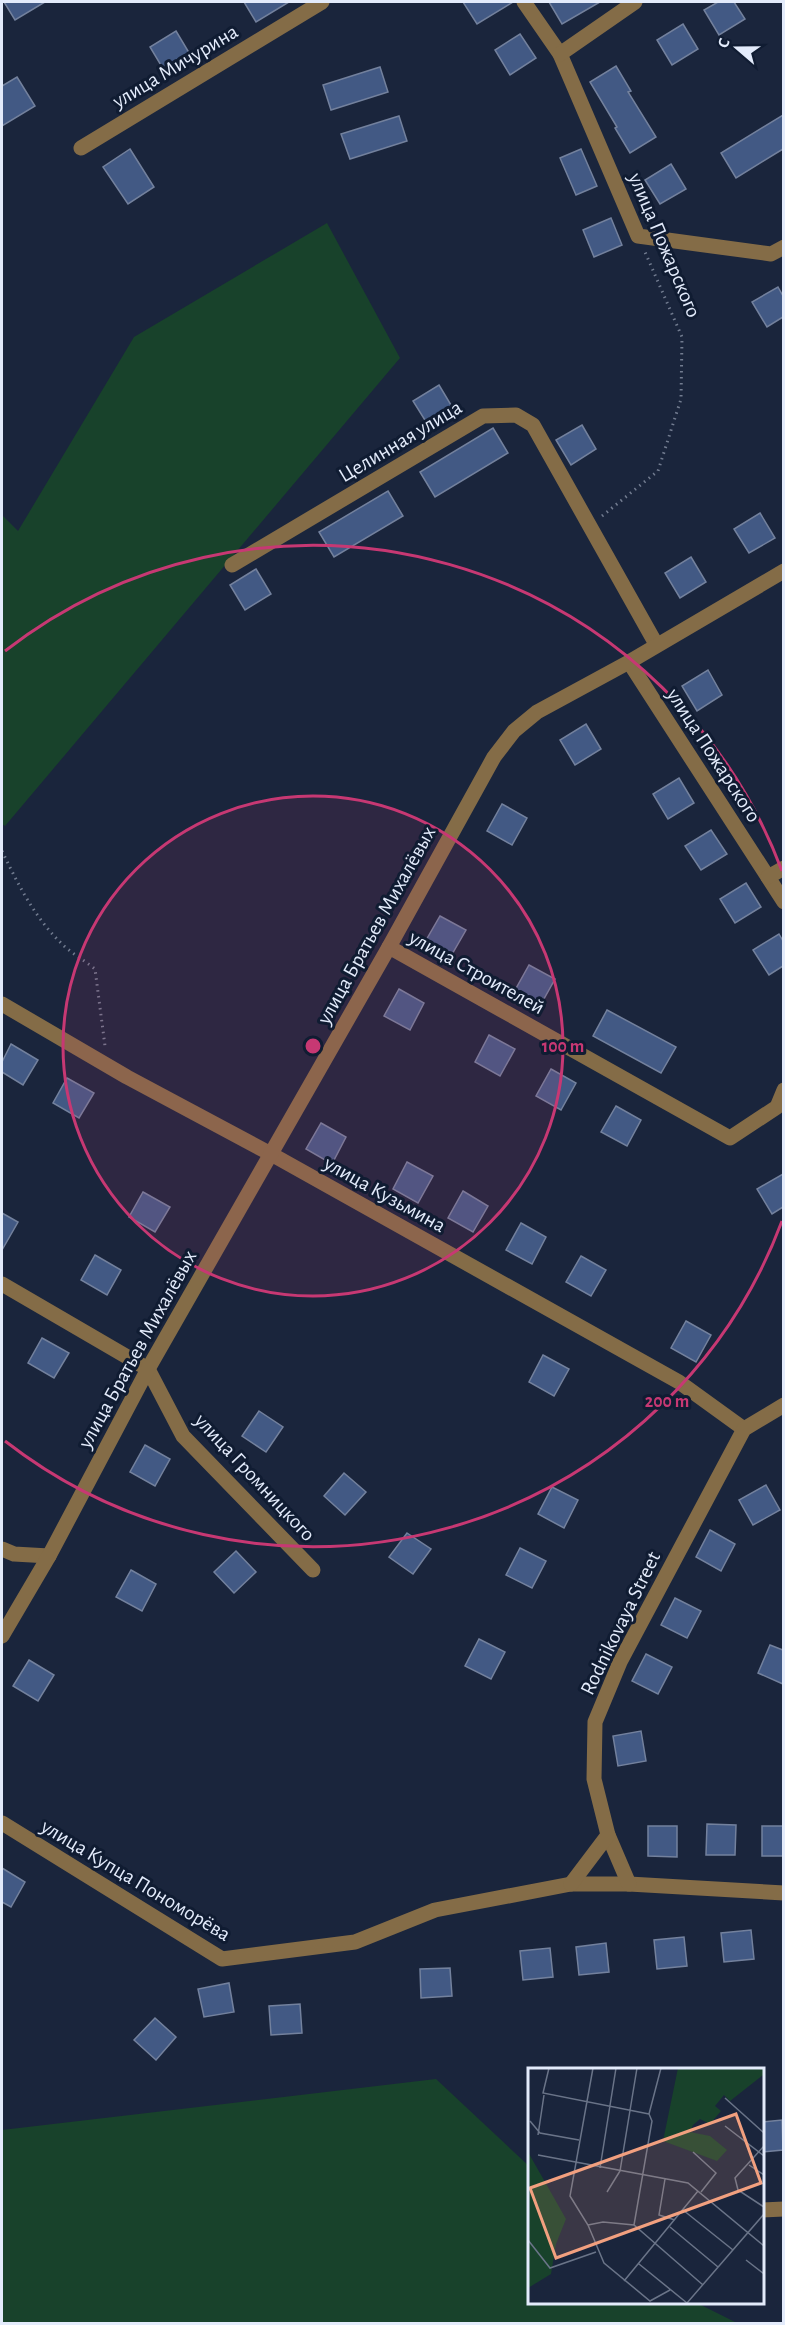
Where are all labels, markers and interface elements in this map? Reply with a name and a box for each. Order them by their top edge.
north arrow [707,18,767,78]
street label: улица Мичурина [108,21,242,113]
text: С [715,36,733,50]
street label: улица Пожарского [624,169,704,321]
street label: Целинная улица [335,396,466,486]
street label: улица Пожарского [662,684,765,826]
street label: улица Братьев Михалёвых [313,823,440,1029]
street label: улица Строителей [405,926,548,1018]
centre of rings [303,1036,323,1056]
text: 100 m [542,1038,584,1056]
street label: улица Кузьмина [320,1152,449,1237]
street label: улица Братьев Михалёвых [74,1247,201,1453]
text: 200 m [645,1393,689,1411]
street label: улица Громницкого [190,1409,319,1545]
street label: Rodnikovaya Street [577,1548,664,1698]
street label: улица Купца Пономорёва [37,1815,234,1945]
inset map [528,2068,764,2304]

